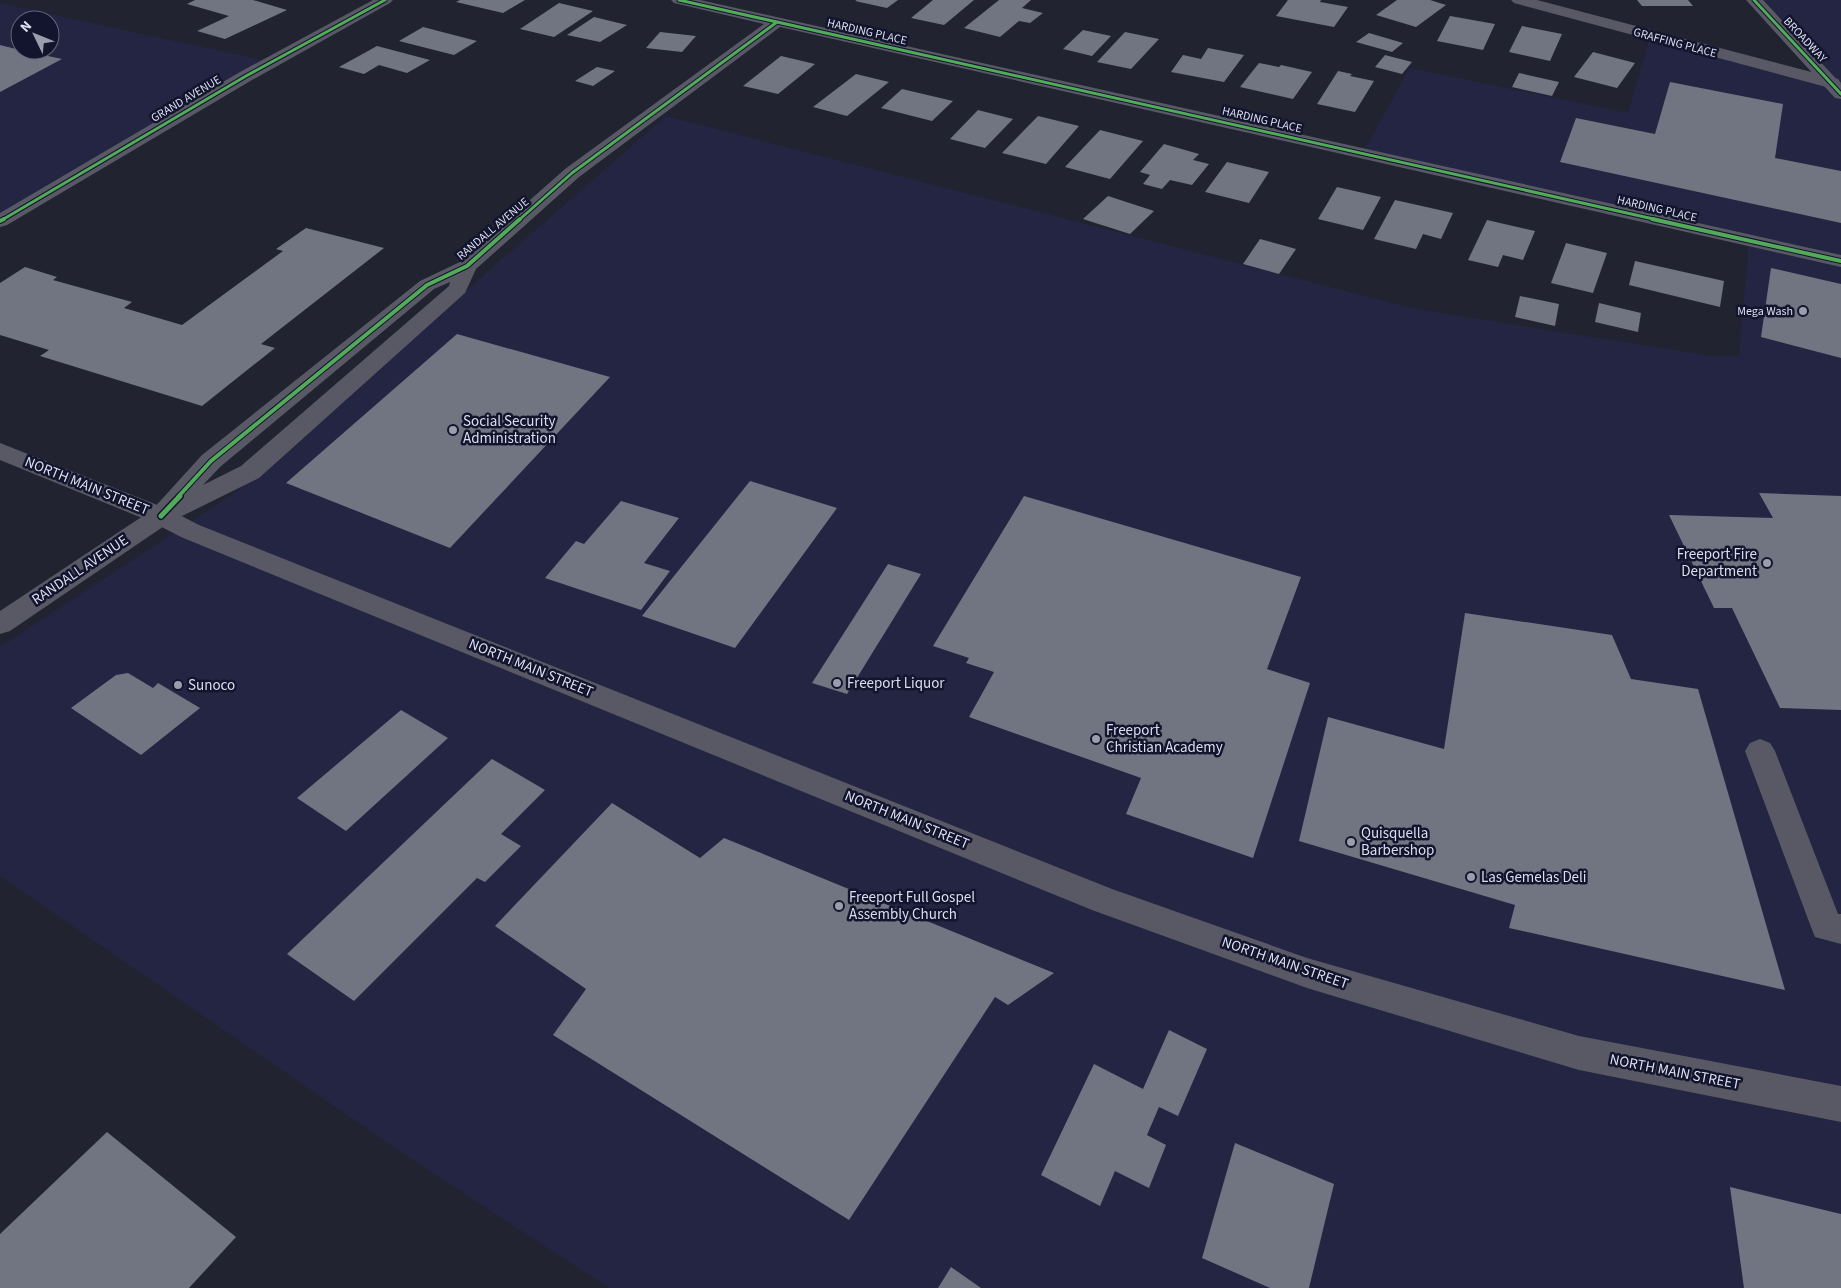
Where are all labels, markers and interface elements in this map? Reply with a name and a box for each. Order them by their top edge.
north arrow [10,10,60,60]
street label: BROADWAY [1779,13,1831,67]
street label: HARDING PLACE [825,15,909,49]
text: N [16,17,37,37]
street label: GRAFFING PLACE [1631,24,1719,62]
street label: GRAND AVENUE [148,71,224,127]
street label: HARDING PLACE [1220,103,1304,137]
street label: HARDING PLACE [1615,192,1699,226]
street label: RANDALL AVENUE [453,194,533,264]
place label: Mega Wash [1737,303,1793,320]
marker: Mega Wash [1797,305,1809,317]
place label: Social Security Administration [463,411,556,449]
marker: Social Security Administration [447,424,459,436]
street label: NORTH MAIN STREET [22,451,152,521]
street label: RANDALL AVENUE [28,530,132,610]
place label: Freeport Fire Department [1677,544,1757,582]
marker: Freeport Fire Department [1761,557,1773,569]
street label: NORTH MAIN STREET [466,633,596,703]
place label: Freeport Liquor [847,673,945,694]
place label: Sunoco [188,675,235,696]
marker: Freeport Liquor [831,677,843,689]
marker: Sunoco [172,679,184,691]
place label: Freeport Christian Academy [1106,720,1223,758]
marker: Freeport Christian Academy [1090,733,1102,745]
street label: NORTH MAIN STREET [842,785,972,855]
place label: Quisquella Barbershop [1361,823,1434,861]
marker: Quisquella Barbershop [1345,836,1357,848]
place label: Las Gemelas Deli [1481,867,1587,888]
marker: Las Gemelas Deli [1465,871,1477,883]
place label: Freeport Full Gospel Assembly Church [849,887,975,925]
marker: Freeport Full Gospel Assembly Church [833,900,845,912]
street label: NORTH MAIN STREET [1219,931,1351,995]
street label: NORTH MAIN STREET [1608,1049,1742,1095]

